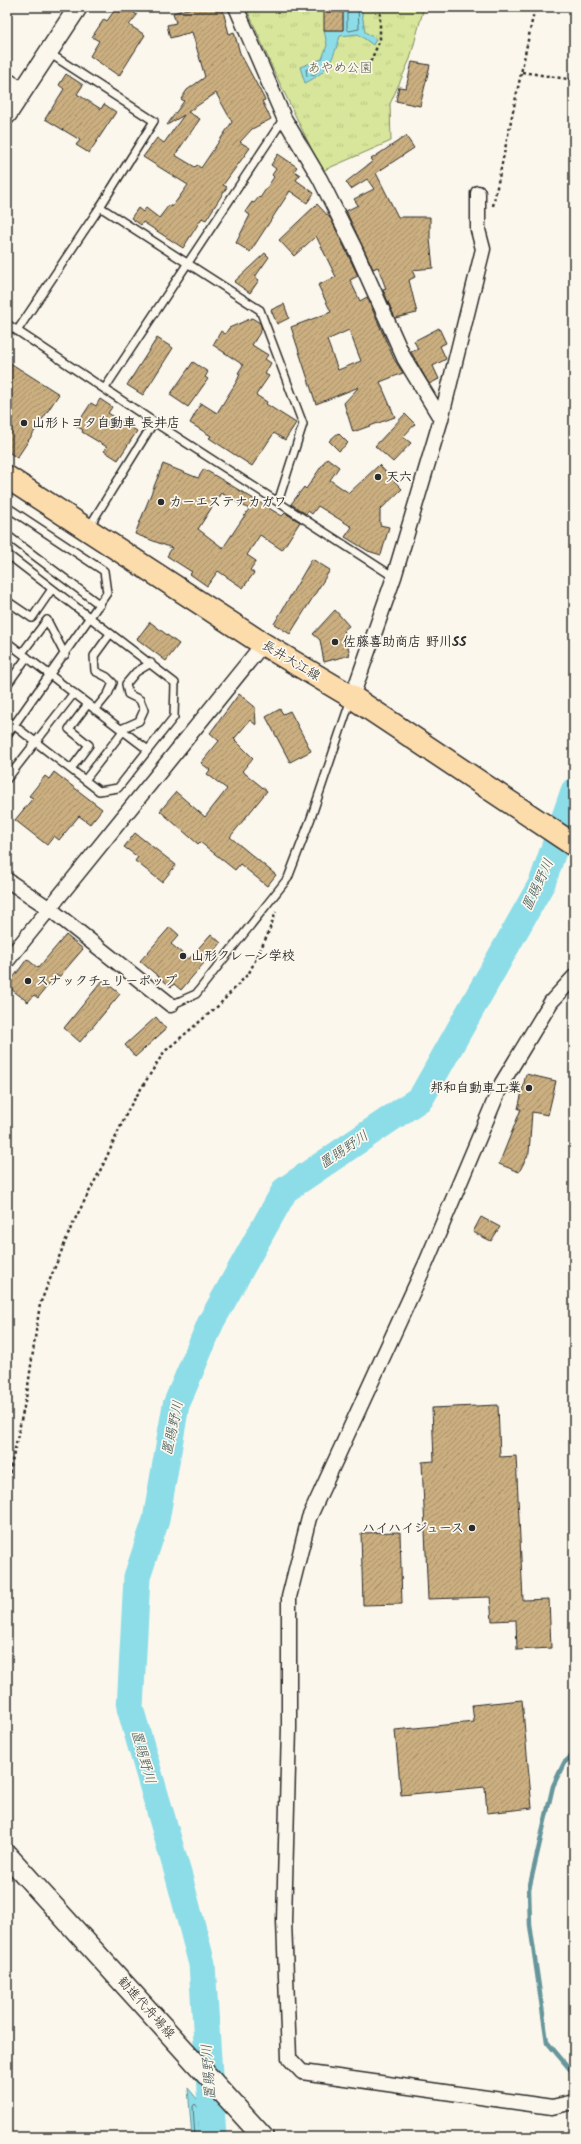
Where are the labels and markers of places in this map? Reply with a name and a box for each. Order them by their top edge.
place label: 山形トヨタ自動車 長井店 [32,413,180,434]
marker: 山形トヨタ自動車 長井店 [19,418,29,428]
place label: 天六 [386,467,412,488]
marker: 天六 [373,472,383,482]
place label: カーエステナカガワ [169,492,287,513]
marker: カーエステナカガワ [156,497,166,507]
place label: 佐藤喜助商店 野川SS [343,632,467,653]
marker: 佐藤喜助商店 野川SS [330,637,340,647]
place label: 山形クレーン学校 [191,946,295,967]
marker: 山形クレーン学校 [178,951,188,961]
place label: スナックチェリーポップ [36,971,177,992]
marker: スナックチェリーポップ [23,976,33,986]
place label: 邦和自動車工業 [430,1078,521,1099]
marker: 邦和自動車工業 [524,1083,534,1093]
place label: ハイハイジュース [362,1518,464,1539]
marker: ハイハイジュース [467,1523,477,1533]

